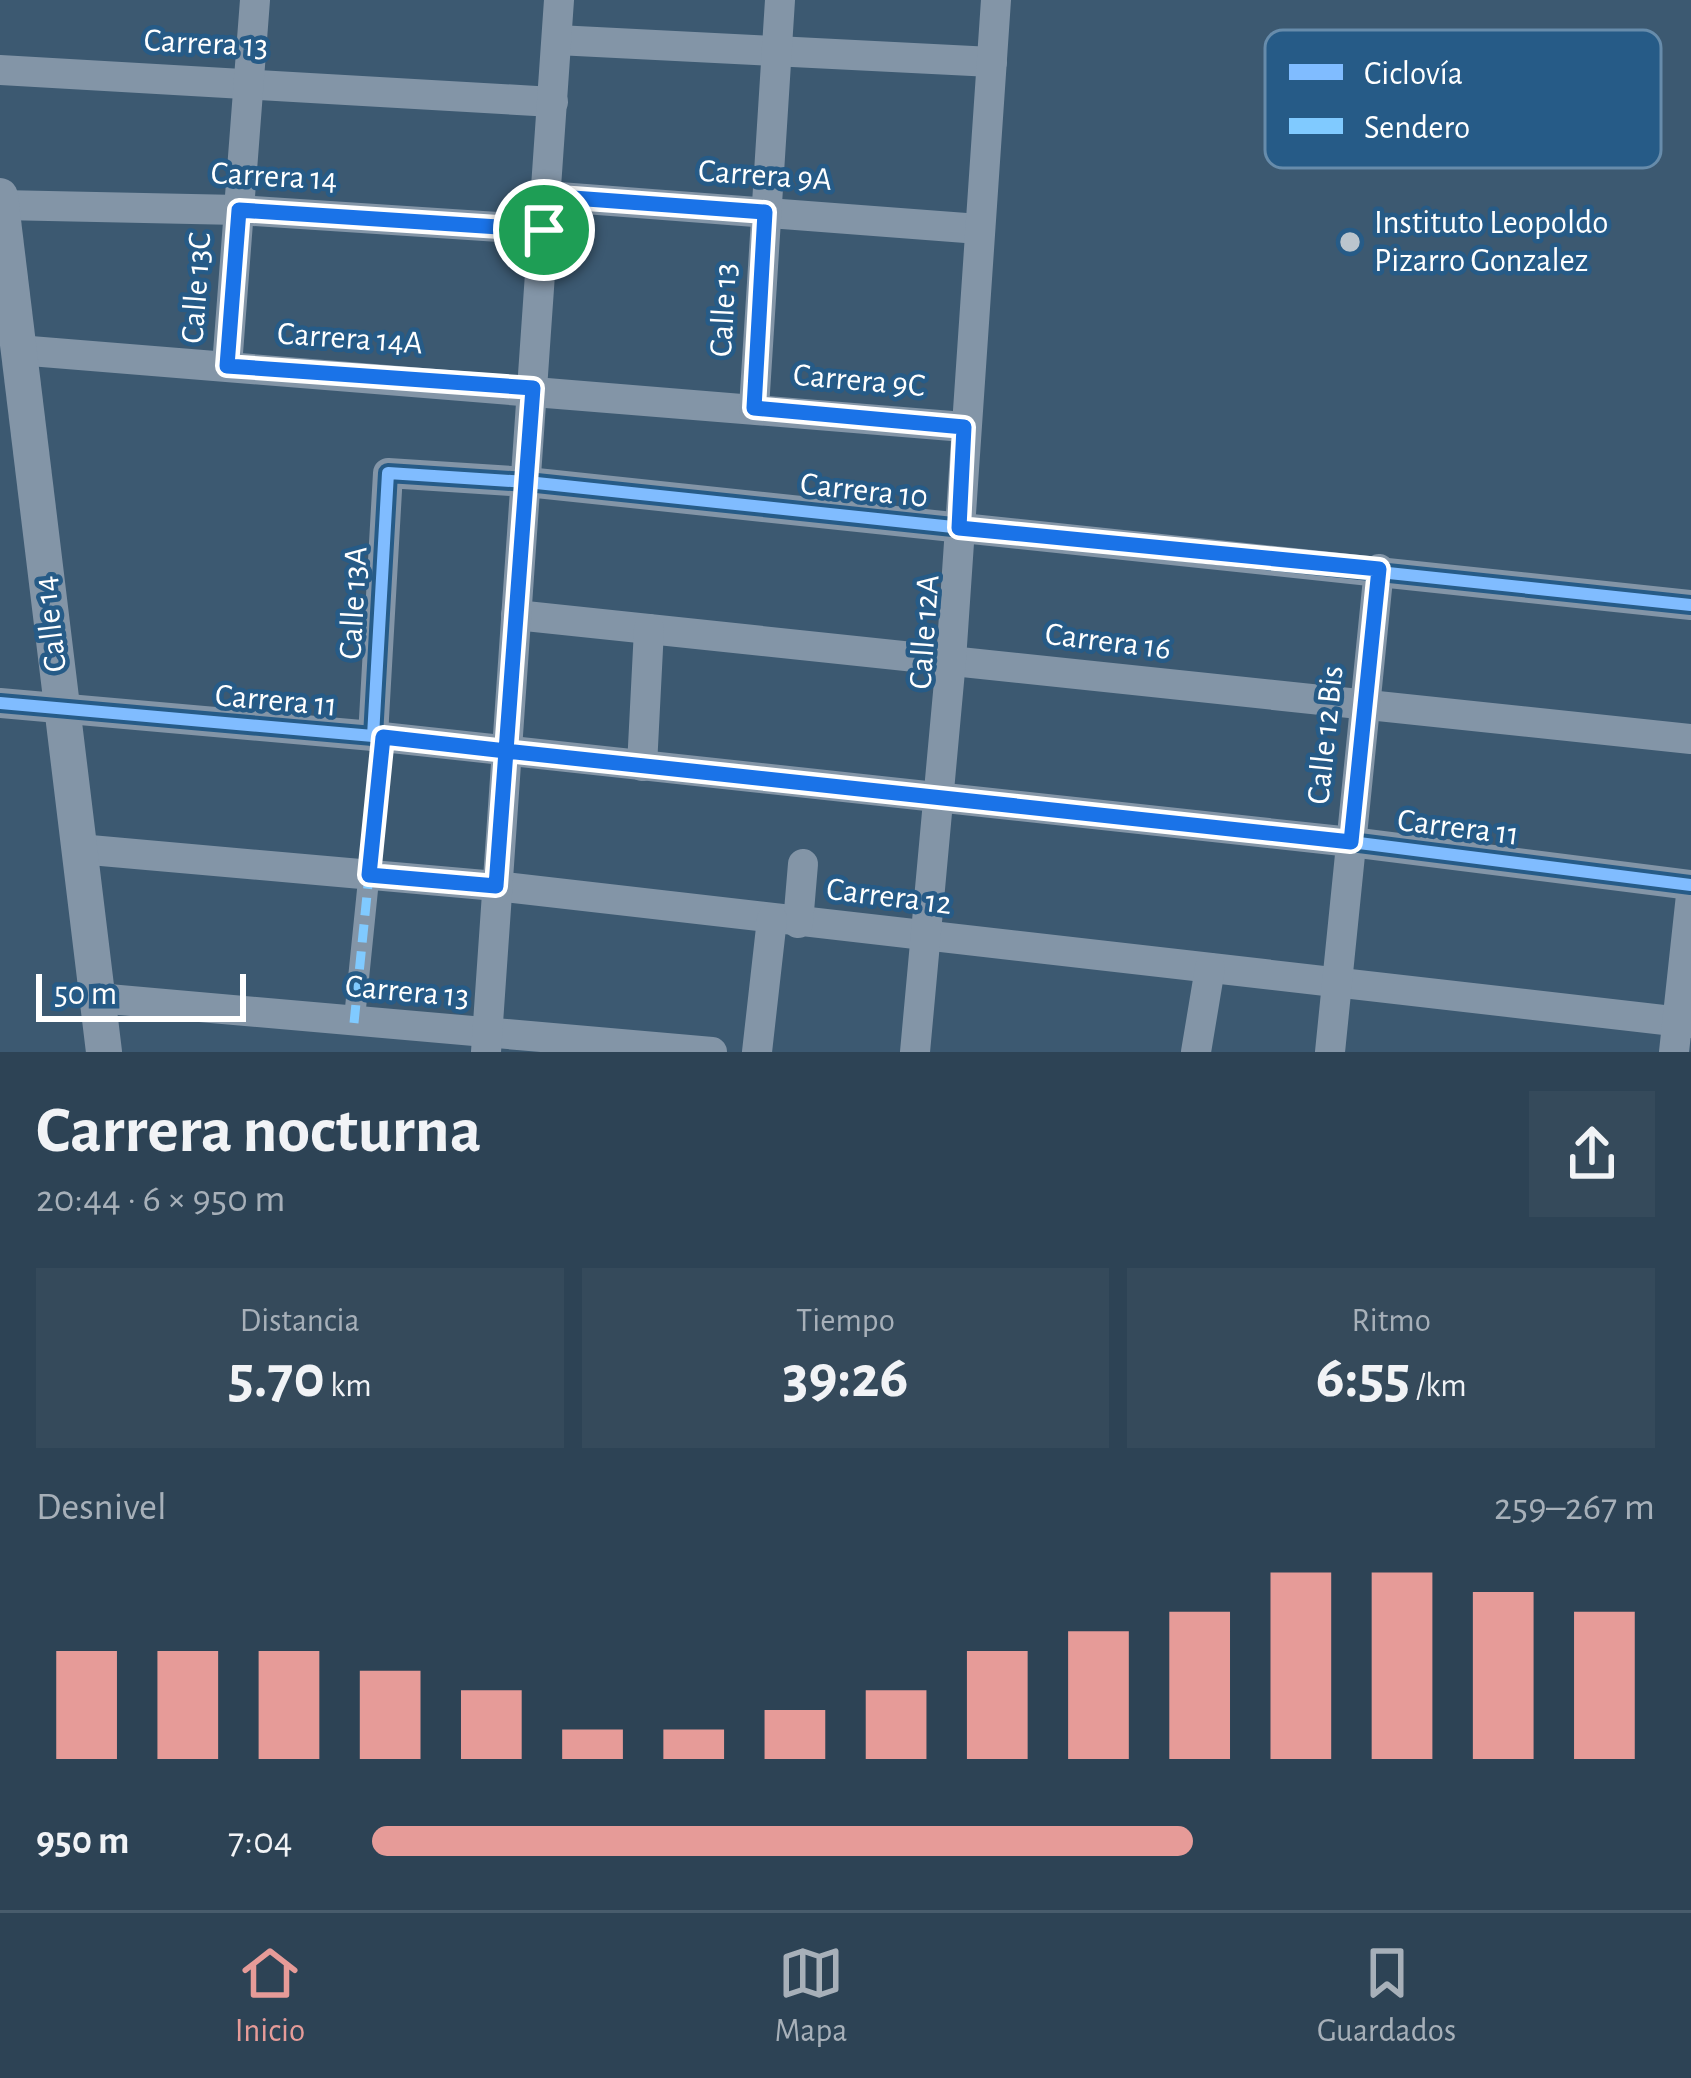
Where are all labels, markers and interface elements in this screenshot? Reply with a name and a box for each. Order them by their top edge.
street label: Carrera 13 [143,24,269,64]
legend [1265,30,1661,168]
text: Ciclovía [1364,58,1463,91]
text: Sendero [1364,112,1470,145]
street label: Carrera 9A [697,155,833,197]
street label: Carrera 14 [210,157,338,197]
pin [493,179,595,281]
icon: arrive [511,197,577,263]
place label: Instituto Leopoldo Pizarro Gonzalez [1374,207,1608,278]
marker: Instituto Leopoldo Pizarro Gonzalez [1337,229,1363,255]
street label: Calle 13C [177,231,217,345]
street label: Calle 13 [705,262,743,358]
street label: Carrera 14A [276,317,424,361]
street label: Carrera 9C [792,359,926,403]
street label: Carrera 10 [798,468,930,514]
street label: Calle 13A [335,546,373,660]
street label: Calle 14 [29,574,73,674]
street label: Calle 12A [905,574,945,690]
street label: Carrera 16 [1043,618,1173,666]
street label: Calle 12 Bis [1302,664,1350,806]
street label: Carrera 11 [214,679,338,723]
street label: Carrera 11 [1395,804,1521,852]
street label: Carrera 12 [824,873,954,921]
scale bar [36,968,246,1021]
street label: Carrera 13 [344,970,470,1014]
text: 50 m [54,978,117,1011]
button: share [1529,1091,1655,1217]
text: Carrera nocturna [36,1098,482,1164]
text: 20:44 · 6 × 950 m [36,1180,285,1219]
text: Distancia [240,1305,360,1338]
text: Tiempo [796,1305,895,1338]
text: Ritmo [1351,1305,1431,1338]
text: 5.70 [228,1348,325,1408]
text: 39:26 [783,1348,908,1408]
text: 6:55 [1316,1348,1410,1408]
text: km [325,1370,372,1403]
text: /km [1410,1370,1467,1403]
text: Desnivel [36,1488,167,1527]
text: 259–267 m [1494,1488,1655,1527]
text: 950 m [36,1822,129,1861]
text: 7:04 [228,1822,293,1861]
tab: Inicio [235,1940,305,2052]
tab: Mapa [775,1940,848,2052]
tab: Guardados [1317,1940,1456,2052]

